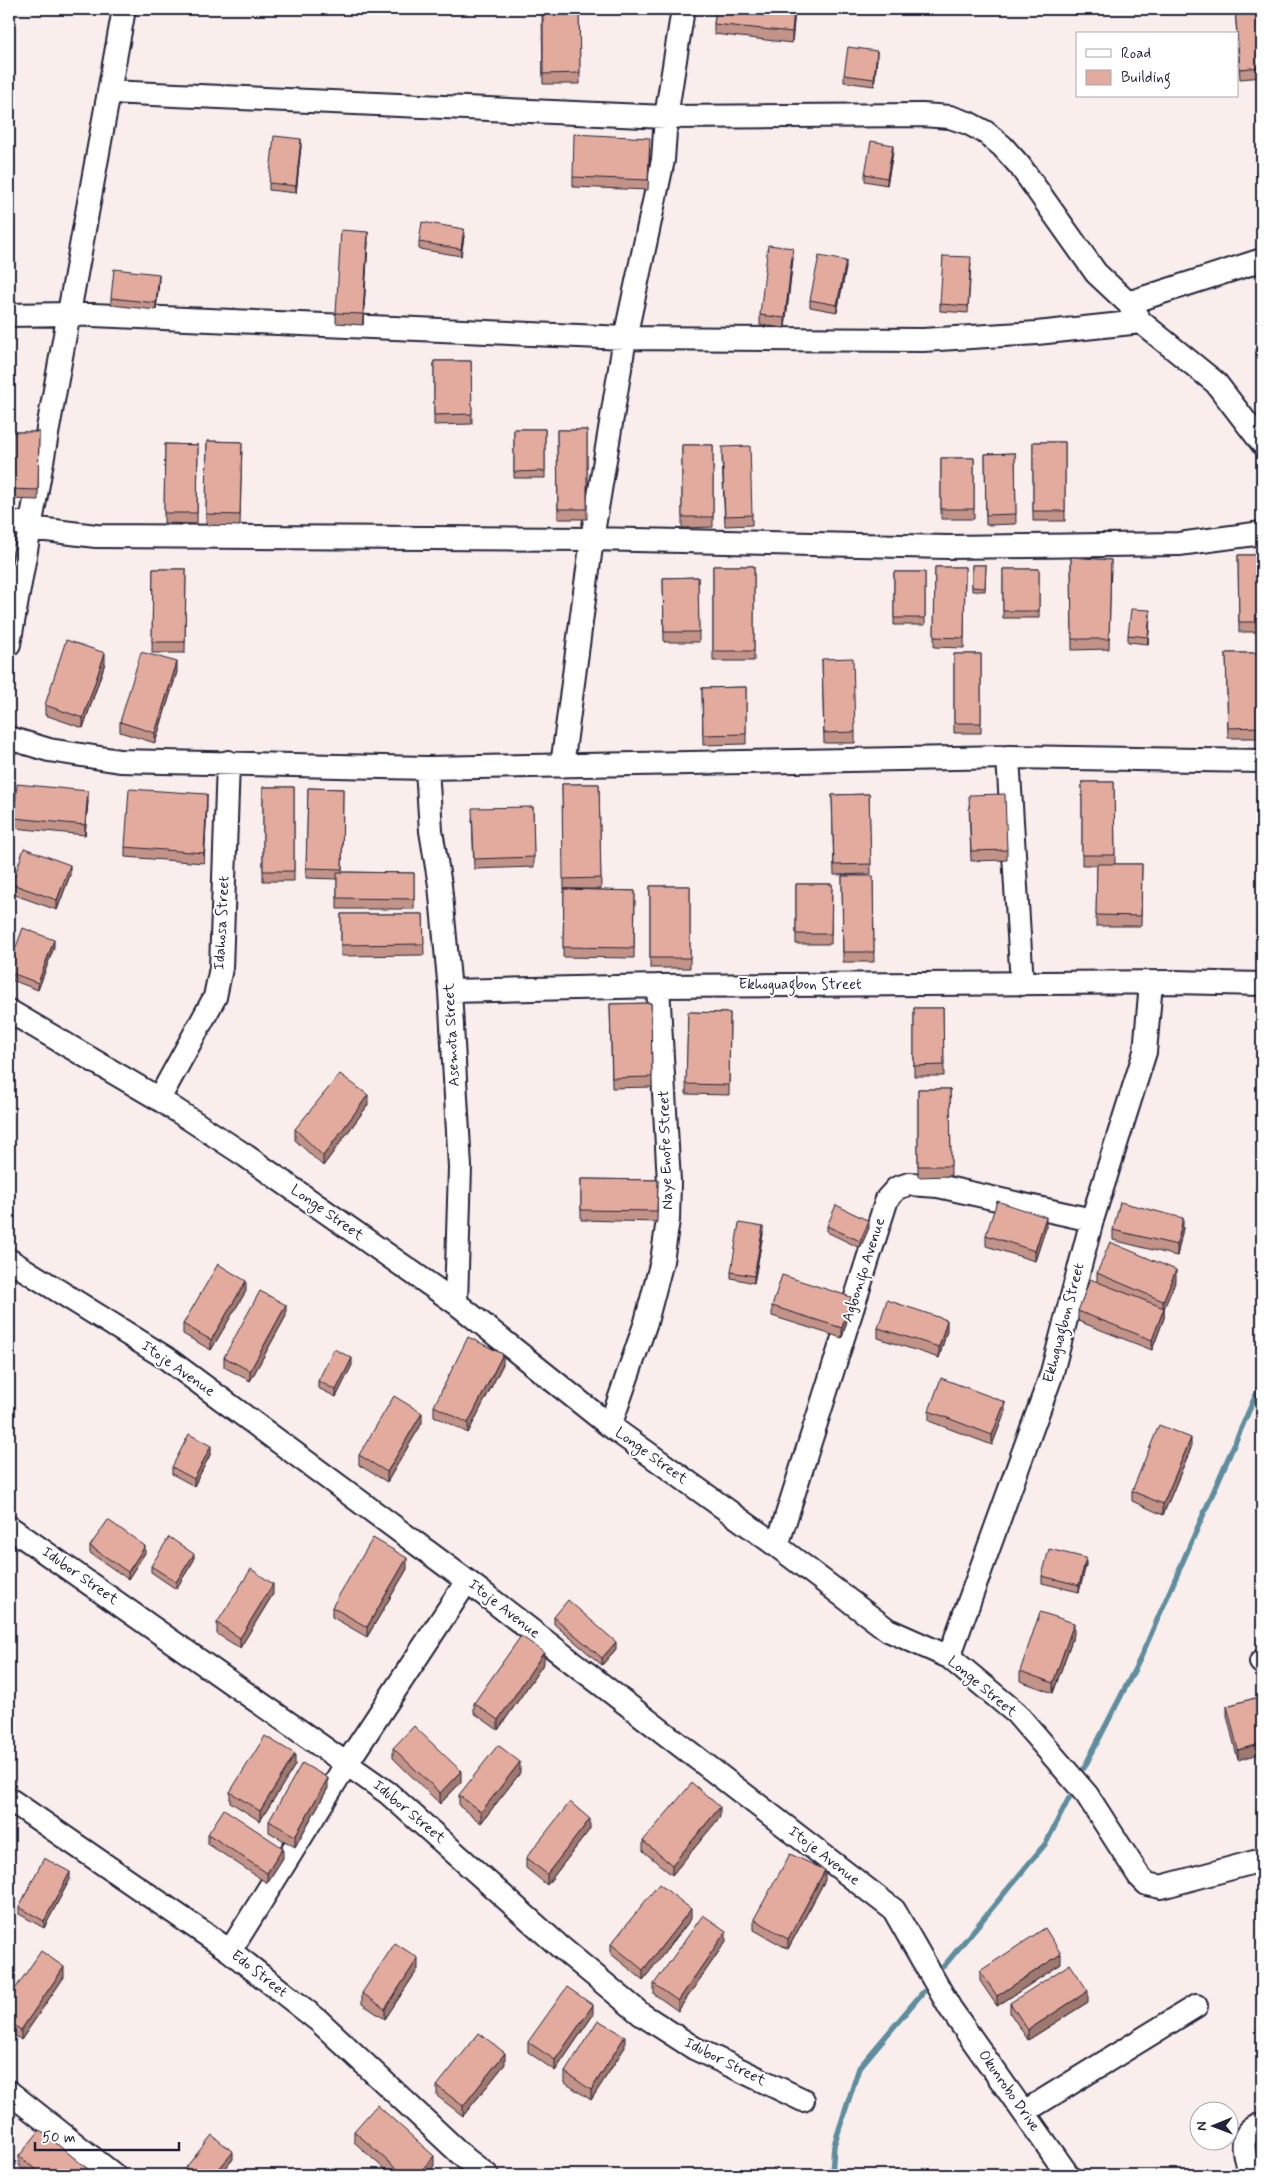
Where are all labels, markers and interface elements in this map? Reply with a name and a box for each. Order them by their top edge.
legend [1076,32,1238,98]
text: Road [1121,44,1151,64]
text: Building [1121,68,1171,89]
street label: Idahosa Street [210,875,234,970]
street label: Ekhoguagbon Street [738,975,862,996]
street label: Asemota Street [439,983,465,1087]
street label: Naye Enofe Street [654,1090,678,1210]
street label: Longe Street [286,1180,368,1247]
street label: Agbonifo Avenue [838,1215,892,1325]
street label: Ekhoguagbon Street [1038,1261,1091,1385]
street label: Itoje Avenue [137,1336,219,1402]
street label: Longe Street [610,1423,691,1490]
street label: Idubor Street [38,1542,122,1610]
street label: Itoje Avenue [464,1575,544,1643]
street label: Longe Street [942,1652,1021,1723]
street label: Idubor Street [369,1776,450,1848]
street label: Itoje Avenue [784,1822,864,1890]
street label: Edo Street [227,1946,292,2002]
street label: Idubor Street [681,2033,769,2091]
street label: Okunrobo Drive [973,2046,1045,2136]
north arrow [1188,2102,1238,2152]
scale bar [35,2119,179,2151]
text: N [1193,2121,1211,2131]
text: 50 m [42,2128,76,2148]

